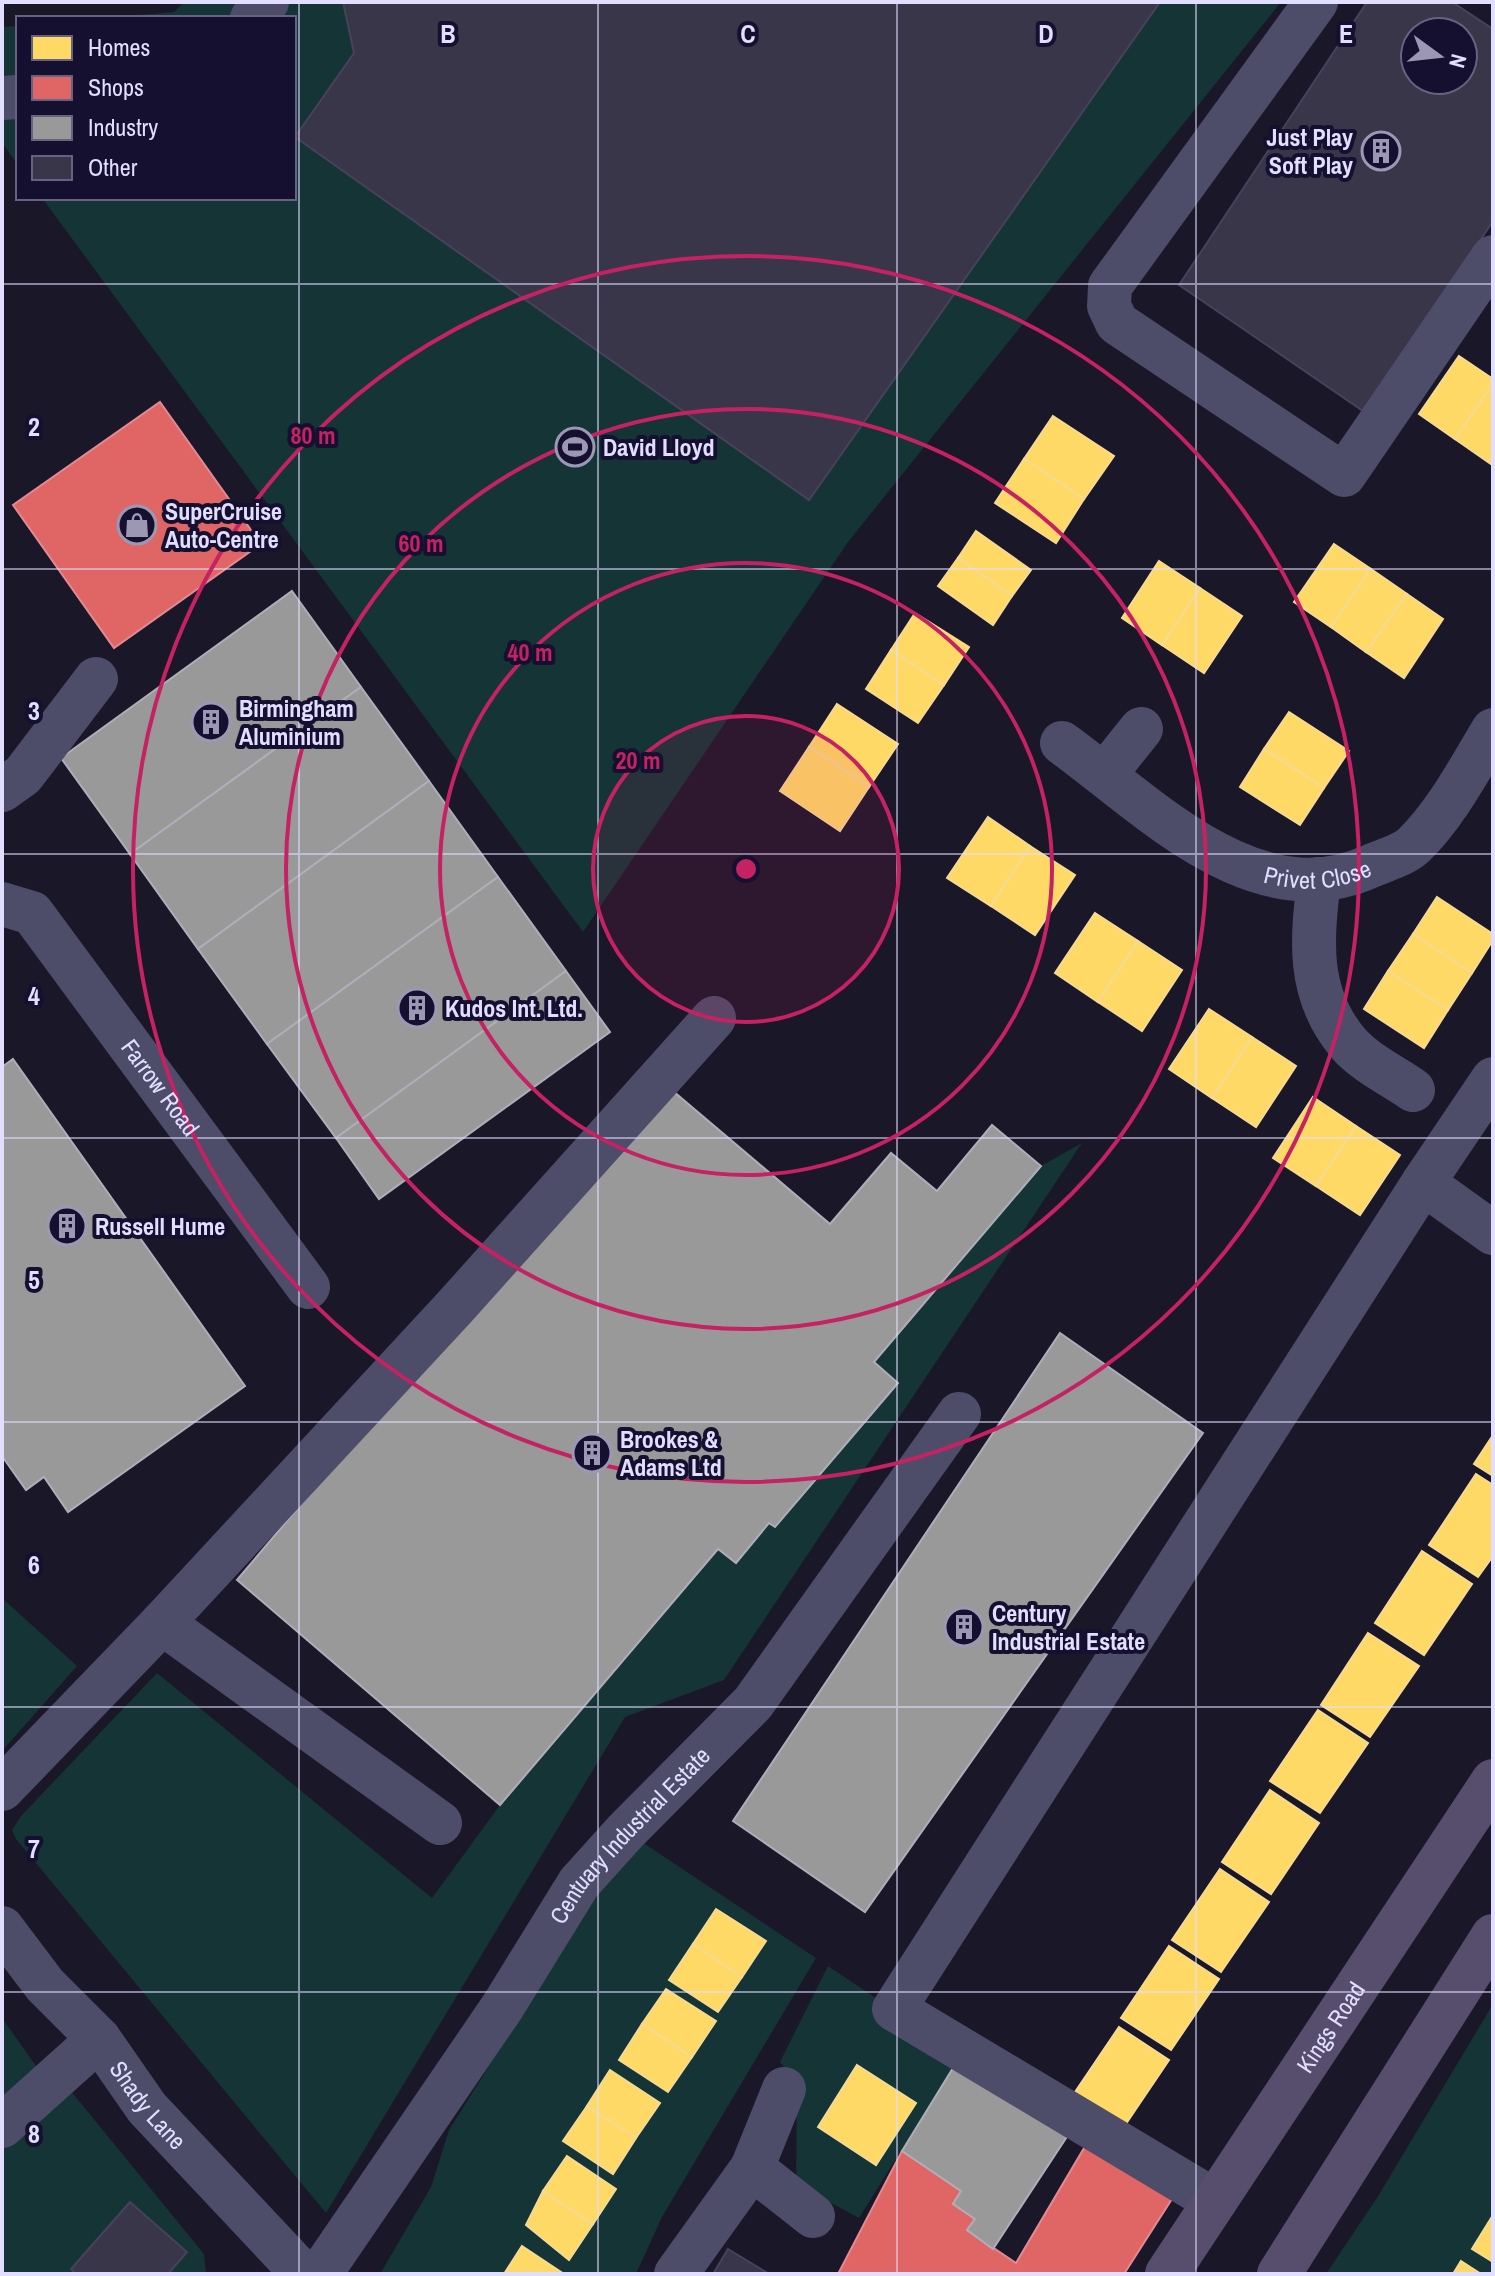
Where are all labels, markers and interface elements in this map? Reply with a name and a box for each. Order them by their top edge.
legend [16,16,296,200]
text: B [440,16,456,51]
text: C [740,16,756,51]
text: D [1038,16,1054,51]
text: E [1339,16,1353,51]
north arrow [1399,16,1479,96]
text: Homes [88,31,150,63]
text: N [1442,51,1474,71]
text: Shops [88,71,144,103]
text: Industry [88,111,158,143]
place label: Just Play Soft Play [1267,121,1353,181]
building icon: Just Play Soft Play [1360,130,1402,172]
text: Other [88,151,138,183]
text: 2 [28,409,40,444]
text: 80 m [291,419,335,451]
sports icon: David Lloyd [554,426,596,468]
place label: David Lloyd [603,431,715,463]
place label: SuperCruise Auto-Centre [165,495,282,555]
shop icon: SuperCruise Auto-Centre [116,504,158,546]
text: 60 m [399,527,443,559]
text: 40 m [508,636,552,668]
place label: Birmingham Aluminium [239,692,354,752]
text: 3 [28,693,40,728]
building icon: Birmingham Aluminium [190,701,232,743]
text: 20 m [616,744,660,776]
street label: Privet Close [1261,852,1376,896]
centre of rings [732,855,760,883]
text: 4 [28,978,40,1013]
building icon: Kudos Int. Ltd. [396,987,438,1029]
place label: Kudos Int. Ltd. [445,992,583,1024]
street label: Farrow Road [114,1032,207,1142]
building icon: Russell Hume [46,1205,88,1247]
place label: Russell Hume [95,1210,225,1242]
text: 5 [28,1262,40,1297]
place label: Brookes & Adams Ltd [620,1423,722,1483]
building icon: Brookes & Adams Ltd [571,1432,613,1474]
text: 6 [28,1547,40,1582]
place label: Century Industrial Estate [992,1597,1145,1657]
building icon: Century Industrial Estate [943,1606,985,1648]
street label: Centuary Industrial Estate [542,1740,717,1930]
text: 7 [28,1831,40,1866]
street label: Kings Road [1289,1975,1372,2079]
street label: Shady Lane [103,2054,193,2156]
text: 8 [28,2116,40,2151]

